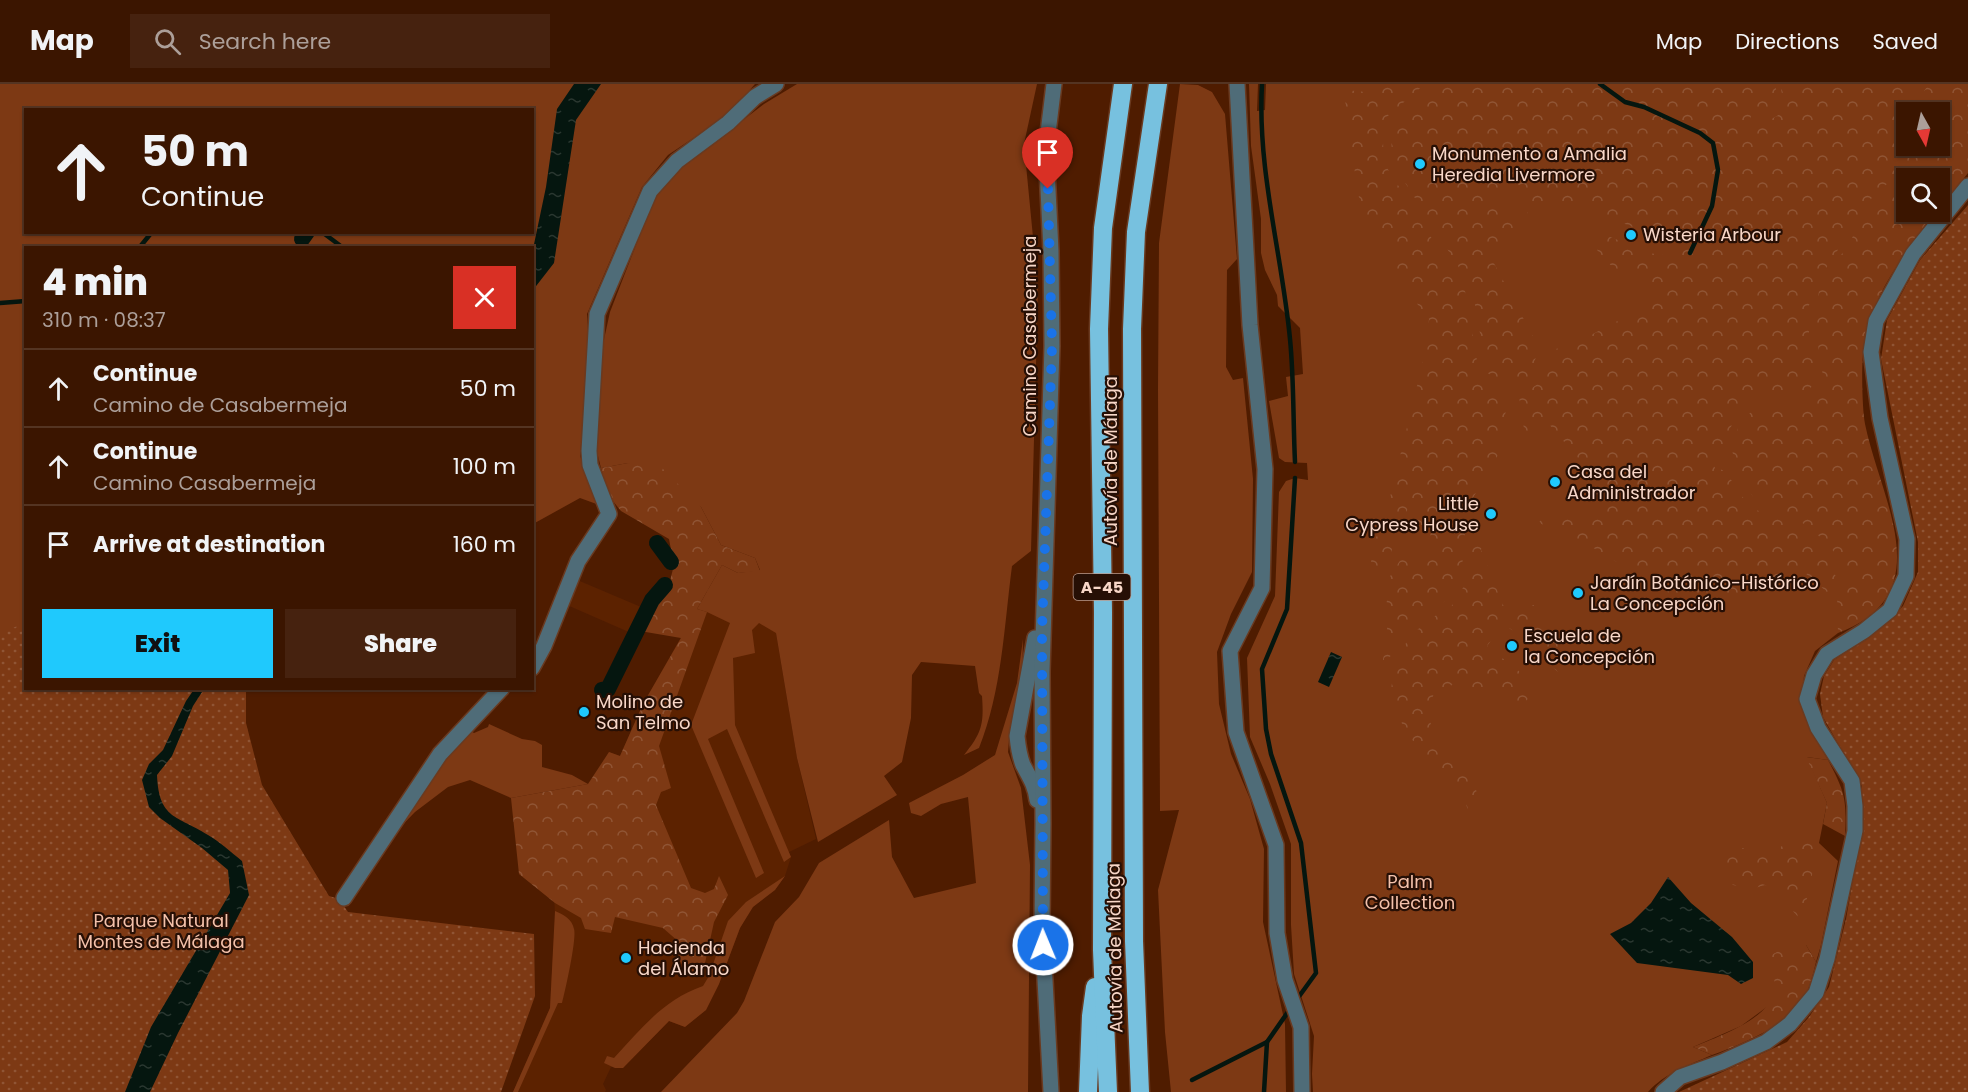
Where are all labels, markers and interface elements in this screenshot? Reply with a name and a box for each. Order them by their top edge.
search box [130,14,550,68]
text: Map [30,21,94,60]
icon: search [151,25,184,58]
text: Search here [199,26,331,57]
text: Map [1656,27,1702,56]
text: Directions [1735,27,1839,56]
text: Saved [1872,27,1938,56]
north arrow [1896,102,1950,156]
map controls [1896,102,1950,222]
text: 50 m [141,122,249,181]
pin [1022,127,1073,189]
icon: ahead [42,132,120,210]
icon: arrive [1031,136,1064,169]
place label: Monumento a Amalia Heredia Livermore [1432,141,1627,187]
marker: Monumento a Amalia Heredia Livermore [1413,157,1427,171]
button: search [1896,168,1950,222]
text: Continue [141,178,264,215]
place label: Wisteria Arbour [1643,222,1781,247]
marker: Wisteria Arbour [1624,228,1638,242]
street label: Camino Casabermeja [1017,236,1042,436]
text: 4 min [42,257,148,308]
button: close [453,266,516,329]
text: 310 m · 08:37 [42,306,166,334]
text: Continue [93,358,197,389]
icon: ahead [42,372,75,405]
text: 50 m [460,373,516,404]
street label: Autovía de Málaga [1098,376,1123,546]
text: Camino de Casabermeja [93,391,347,419]
text: Continue [93,436,197,467]
icon: ahead [42,450,75,483]
text: 100 m [453,451,516,482]
place label: Casa del Administrador [1567,459,1696,505]
text: Camino Casabermeja [93,469,316,497]
marker: Casa del Administrador [1548,475,1562,489]
place label: Little Cypress House [1345,491,1479,537]
marker: Little Cypress House [1484,507,1498,521]
icon: arrive [42,528,75,561]
text: Arrive at destination [93,529,325,560]
text: 160 m [453,529,516,560]
place label: Jardín Botánico-Histórico La Concepción [1590,570,1819,616]
road number: A-45 [1074,574,1130,600]
marker: Jardín Botánico-Histórico La Concepción [1571,586,1585,600]
button: Exit [42,609,273,678]
button: Share [285,609,516,678]
place label: Escuela de la Concepción [1524,623,1655,669]
marker: Escuela de la Concepción [1505,639,1519,653]
place label: Molino de San Telmo [596,689,690,735]
marker: Molino de San Telmo [577,705,591,719]
street label: Autovía de Málaga [1101,863,1128,1033]
park label: Palm Collection [1365,869,1455,915]
park label: Parque Natural Montes de Málaga [77,908,245,954]
position arrow [1011,913,1075,977]
place label: Hacienda del Álamo [638,935,729,981]
marker: Hacienda del Álamo [619,951,633,965]

